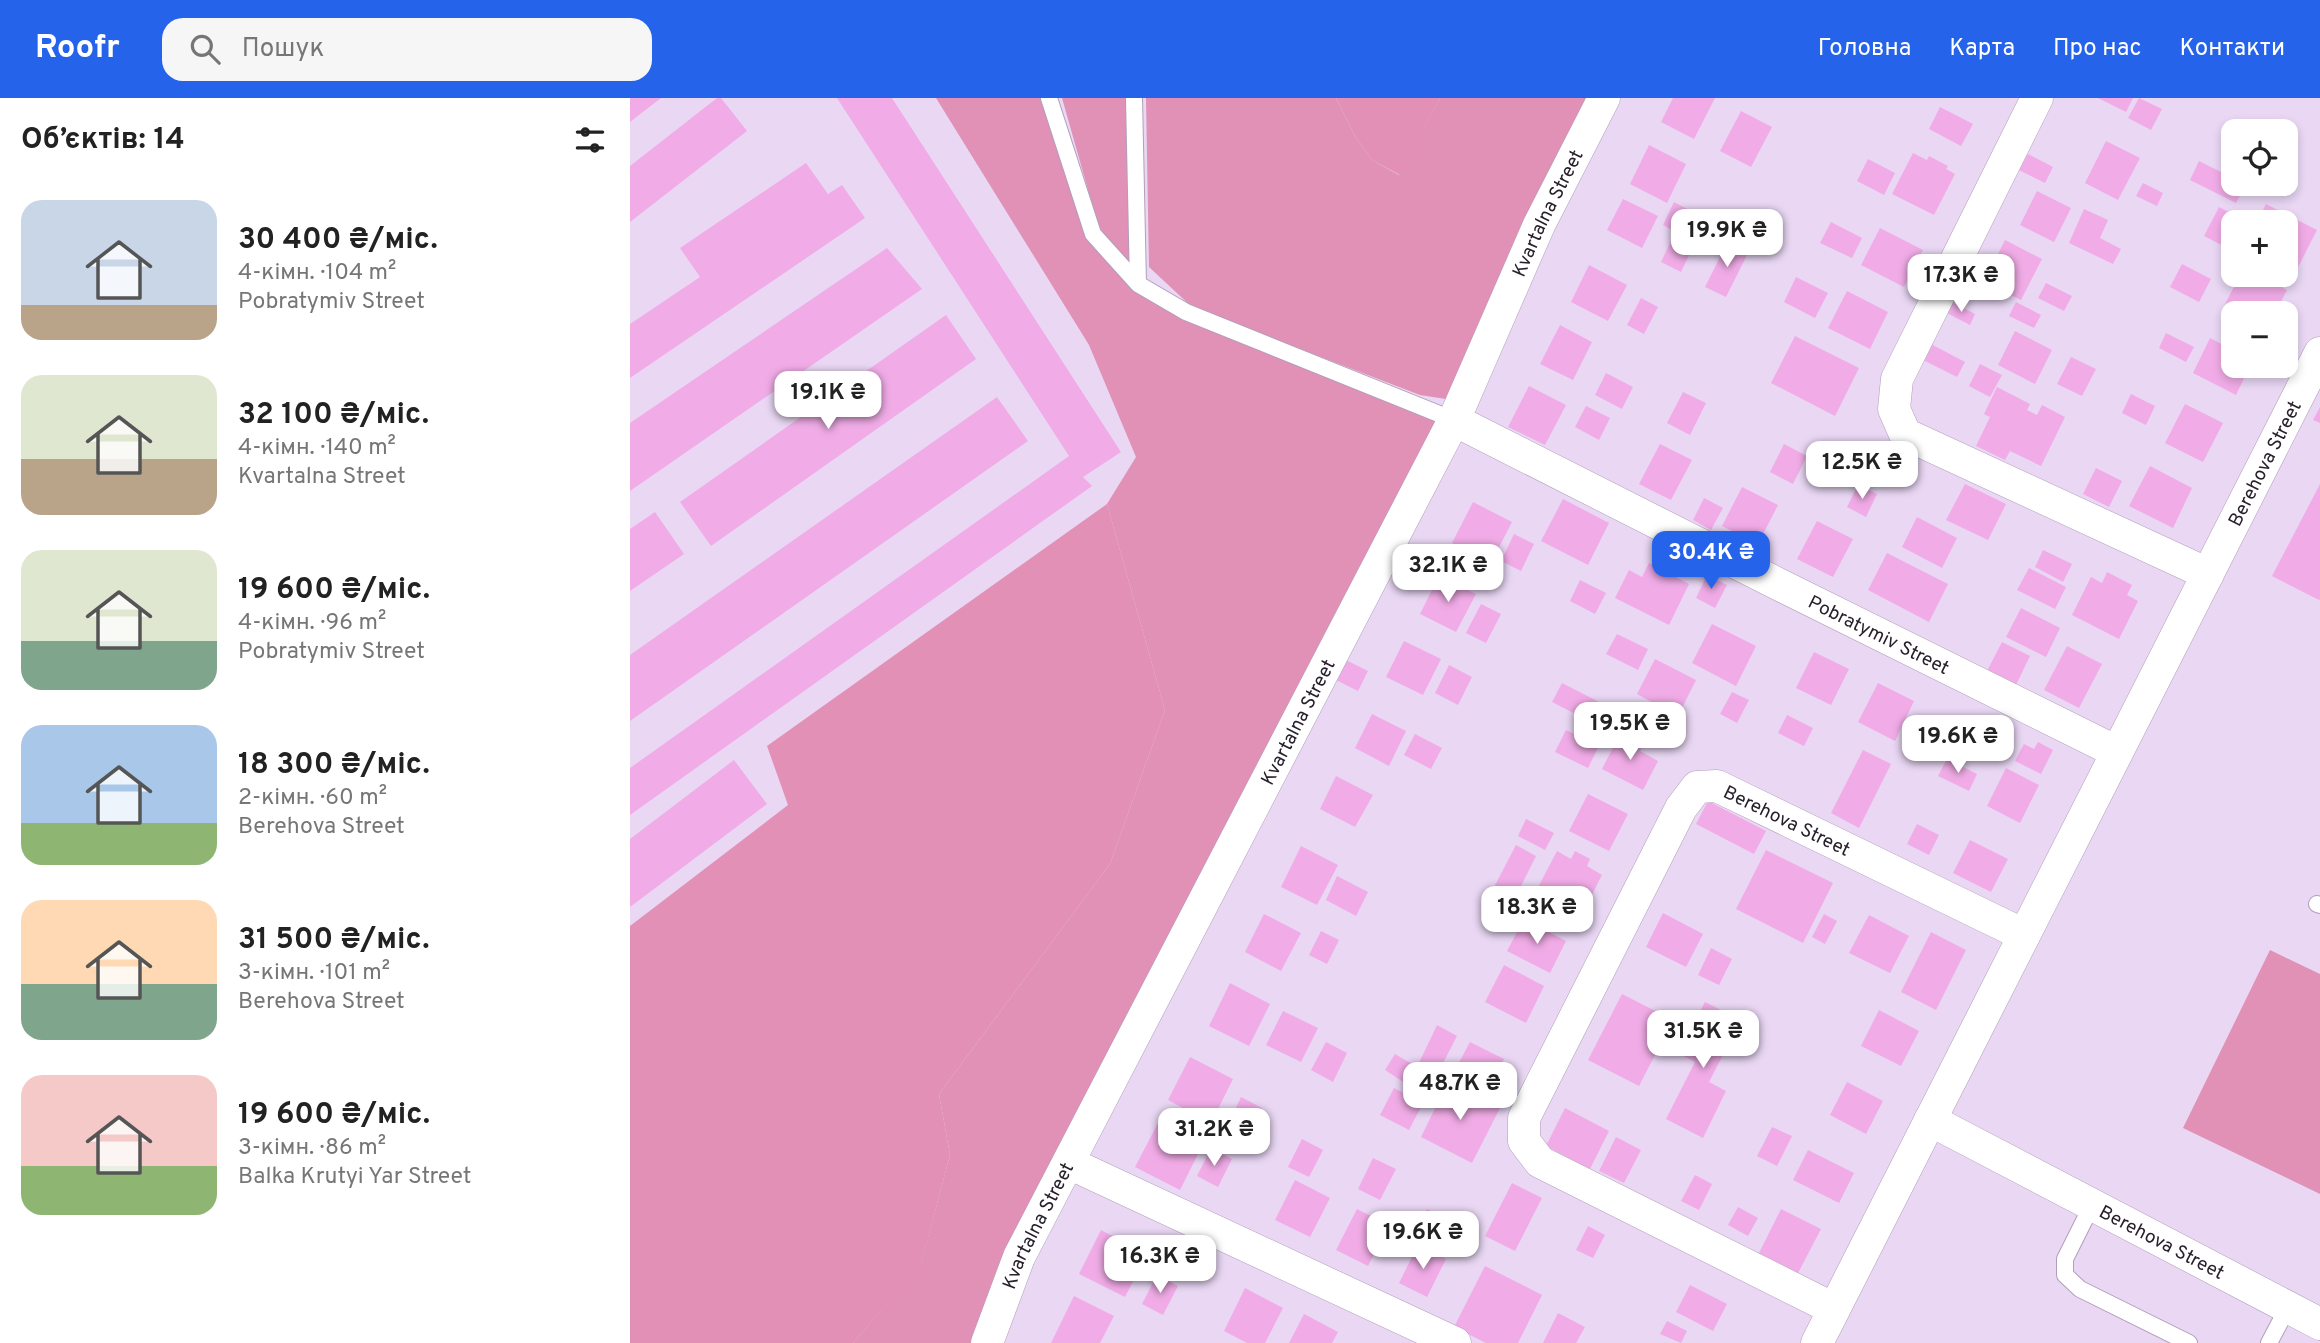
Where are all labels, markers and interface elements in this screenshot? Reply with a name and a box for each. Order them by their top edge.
search box [162,18,652,81]
text: Roofr [35,28,120,70]
icon: search [186,30,224,68]
text: Пошук [242,33,324,66]
text: Головна [1818,34,1911,64]
text: Карта [1949,34,2015,64]
text: Про нас [2053,34,2141,64]
text: Контакти [2179,34,2285,64]
map controls [2221,119,2298,378]
button: locate [2221,119,2298,196]
icon: filters [571,121,609,159]
text: Об’єктів: 14 [21,122,185,159]
street label: Kvartalna Street [1508,146,1590,281]
pin: 19.9K ₴ [1662,209,1792,269]
button: + [2221,210,2298,287]
text: 19.9K ₴ [1687,217,1767,246]
text: 30 400 ₴/міс. [238,222,438,259]
icon: home [77,228,161,312]
pin: 17.3K ₴ [1896,254,2026,314]
text: 4-кімн. · 104 m² [238,259,396,288]
text: 17.3K ₴ [1924,262,1999,291]
text: Pobratymiv Street [238,288,425,317]
button: − [2221,301,2298,378]
pin: 19.1K ₴ [763,372,893,431]
text: 19.1K ₴ [790,379,866,408]
text: 32 100 ₴/міс. [238,397,429,434]
street label: Berehova Street [2224,397,2308,531]
icon: home [77,403,161,487]
text: 4-кімн. · 140 m² [238,434,396,463]
pin: 12.5K ₴ [1797,442,1927,501]
text: 12.5K ₴ [1822,449,1902,478]
text: Kvartalna Street [238,463,406,492]
pin: 30.4K ₴ [1646,532,1776,591]
text: 30.4K ₴ [1668,539,1754,568]
pin: 32.1K ₴ [1383,545,1513,604]
text: 32.1K ₴ [1408,552,1488,581]
text: 19 600 ₴/міс. [238,572,430,609]
icon: home [77,578,161,662]
street label: Pobratymiv Street [1804,591,1953,681]
text: 4-кімн. · 96 m² [238,609,386,638]
text: Pobratymiv Street [238,638,425,667]
street label: Kvartalna Street [1256,656,1342,790]
pin: 19.5K ₴ [1565,702,1695,762]
text: 19.5K ₴ [1590,710,1670,739]
pin: 19.6K ₴ [1893,716,2023,775]
text: 19.6K ₴ [1918,723,1998,752]
text: 18 300 ₴/міс. [238,747,430,784]
icon: home [77,753,161,837]
street label: Berehova Street [1719,781,1854,863]
text: 2-кімн. · 60 m² [238,784,387,813]
text: Berehova Street [238,813,405,842]
pin: 18.3K ₴ [1472,886,1602,946]
text: 18.3K ₴ [1497,894,1577,923]
text: 31 500 ₴/міс. [238,922,429,959]
icon: home [77,928,161,1012]
text: 3-кімн. · 101 m² [238,959,390,988]
text: Berehova Street [238,988,405,1017]
pin: 31.5K ₴ [1638,1010,1768,1070]
text: 31.5K ₴ [1663,1018,1743,1047]
pin: 48.7K ₴ [1395,1062,1525,1122]
text: 48.7K ₴ [1419,1070,1501,1099]
text: 19 600 ₴/міс. [238,1097,430,1134]
icon: home [77,1103,161,1187]
pin: 31.2K ₴ [1149,1108,1279,1168]
text: 31.2K ₴ [1174,1116,1254,1145]
text: 3-кімн. · 86 m² [238,1134,386,1163]
street label: Kvartalna Street [998,1159,1080,1293]
text: Balka Krutyi Yar Street [238,1163,471,1192]
street label: Berehova Street [2095,1201,2228,1286]
pin: 19.6K ₴ [1358,1212,1488,1271]
text: 19.6K ₴ [1383,1219,1463,1248]
pin: 16.3K ₴ [1095,1236,1225,1295]
text: 16.3K ₴ [1120,1243,1200,1272]

